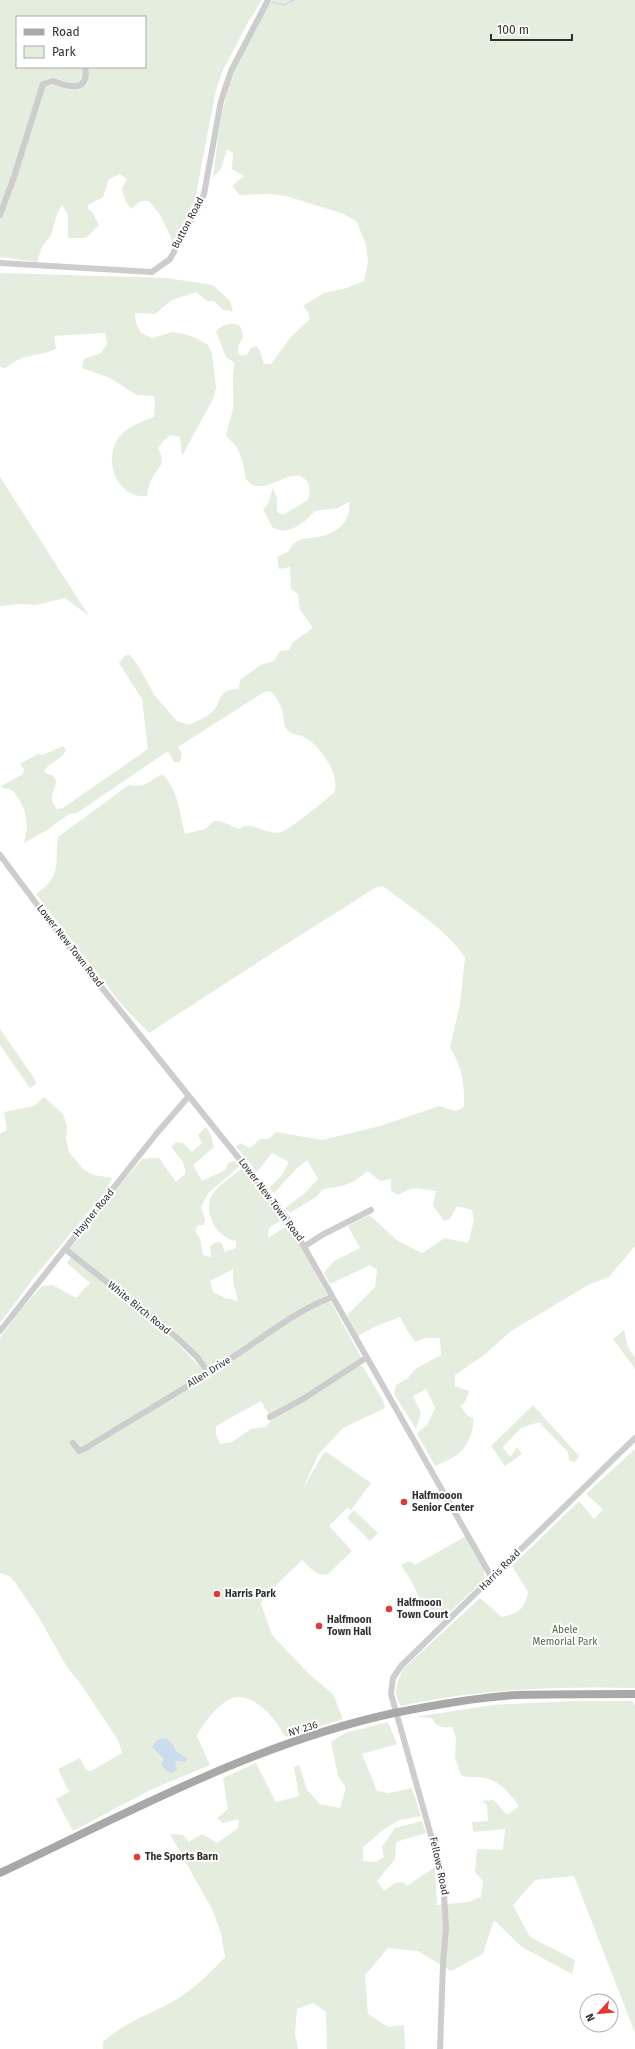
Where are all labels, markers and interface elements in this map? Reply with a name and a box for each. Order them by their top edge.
legend [16,16,146,68]
scale bar [491,16,572,42]
text: 100 m [497,23,529,37]
text: Road [52,25,80,39]
text: Park [52,45,76,59]
street label: Button Road [169,195,207,251]
street label: Lower New Town Road [34,903,106,990]
street label: Lower New Town Road [236,1156,306,1244]
street label: Hayner Road [71,1187,117,1239]
street label: White Birch Road [105,1279,173,1337]
street label: Allen Drive [185,1354,233,1390]
place label: Halfmooon Senior Center [412,1490,475,1514]
marker: Halfmooon Senior Center [399,1497,409,1507]
street label: Harris Road [477,1547,523,1593]
place label: Harris Park [225,1588,276,1600]
marker: Harris Park [212,1589,222,1599]
place label: Halfmoon Town Court [397,1597,448,1621]
marker: Halfmoon Town Court [384,1604,394,1614]
place label: Halfmoon Town Hall [327,1614,372,1638]
marker: Halfmoon Town Hall [314,1621,324,1631]
park label: Abele Memorial Park [533,1624,598,1648]
street label: NY 236 [287,1719,319,1739]
street label: Fellows Road [427,1836,451,1896]
place label: The Sports Barn [145,1851,218,1863]
marker: The Sports Barn [132,1852,142,1862]
north arrow [579,1993,619,2033]
text: N [583,2011,598,2024]

